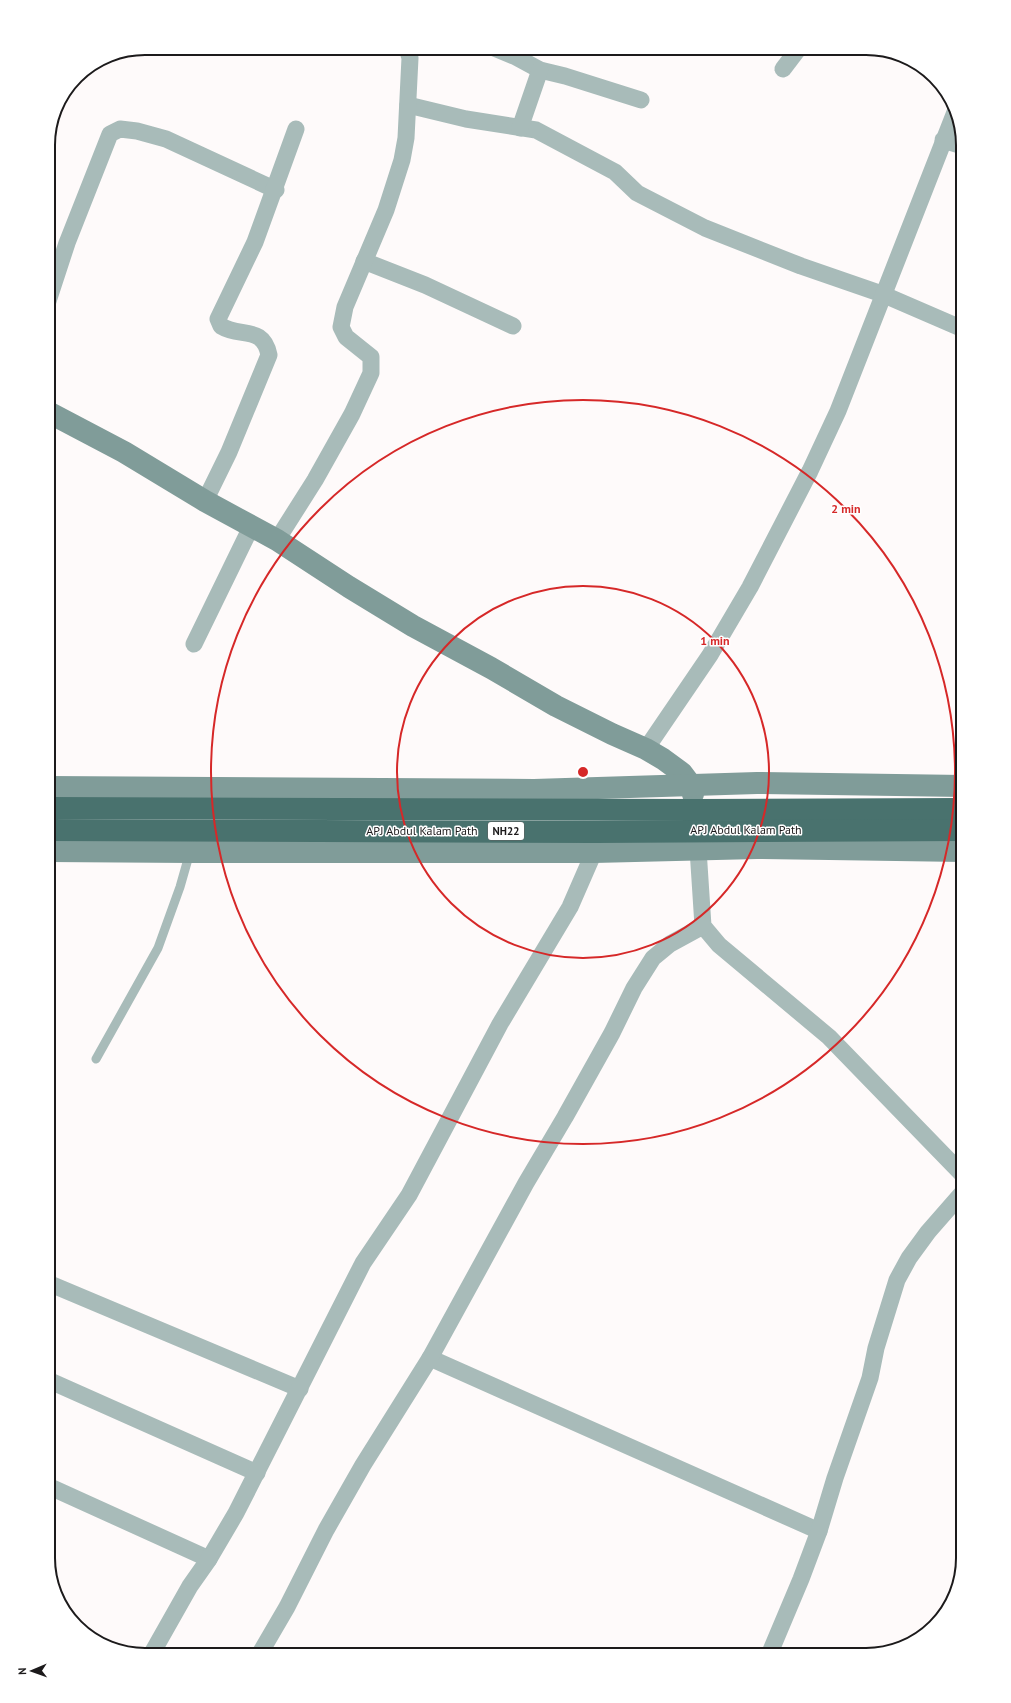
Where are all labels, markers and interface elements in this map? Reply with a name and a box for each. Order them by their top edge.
text: 2 min [831,501,861,516]
text: 1 min [700,633,730,648]
centre of rings [576,765,590,779]
road number: NH22 [488,822,524,840]
street label: APJ Abdul Kalam Path [690,822,802,837]
street label: APJ Abdul Kalam Path [366,823,478,838]
north arrow [12,1651,52,1691]
text: N [15,1667,29,1675]

